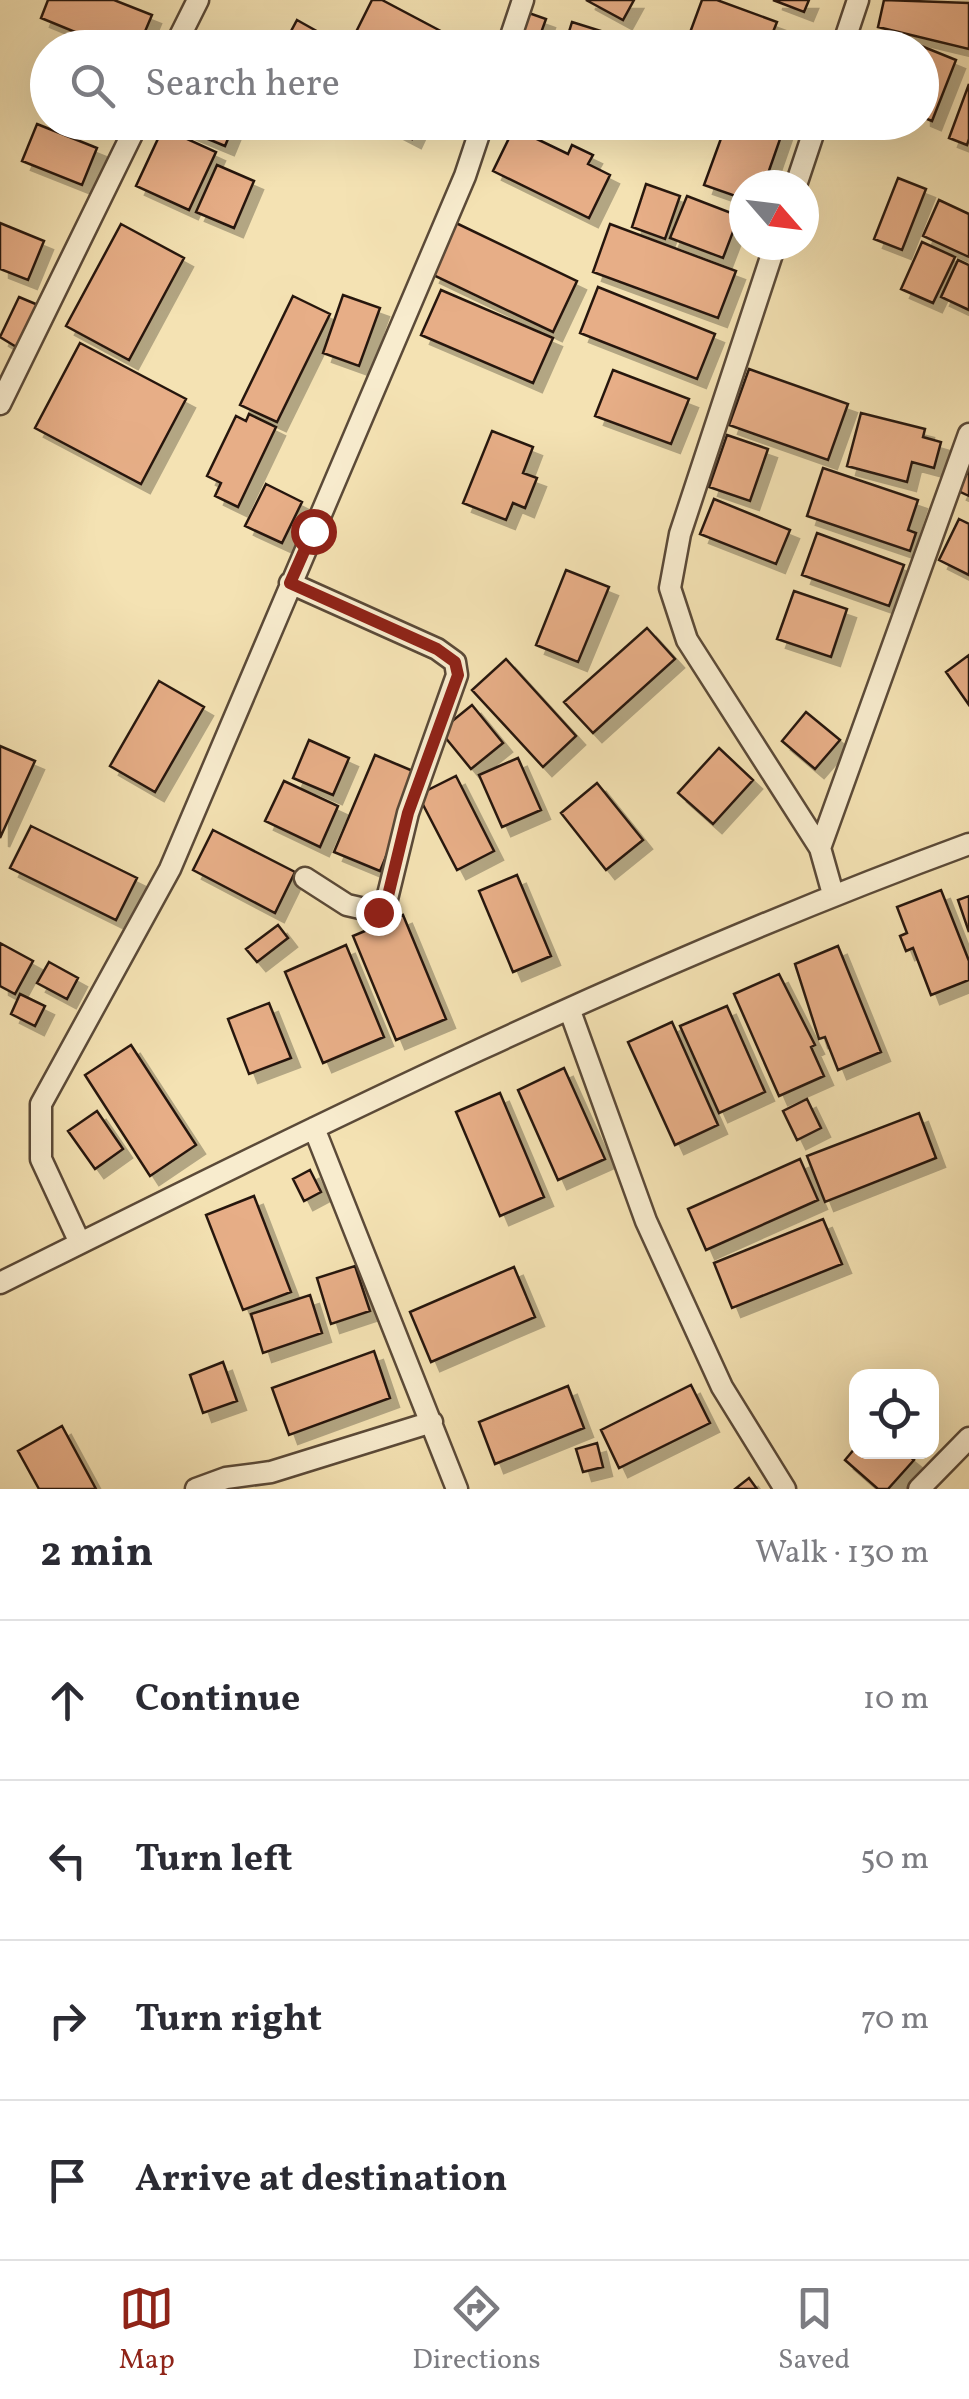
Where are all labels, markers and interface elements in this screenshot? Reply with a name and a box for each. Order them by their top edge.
search box [30,30,939,140]
icon: search [65,58,120,113]
text: Search here [145,59,340,112]
north arrow [729,170,819,260]
route start [291,509,337,555]
route end [356,890,402,936]
map controls [849,1369,939,1459]
button: locate [849,1369,939,1459]
text: 2 min [40,1525,153,1584]
text: Walk · 130 m [755,1532,929,1576]
icon: ahead [40,1673,95,1728]
text: Continue [135,1674,300,1727]
text: 10 m [863,1678,929,1722]
icon: left [40,1833,95,1888]
text: Turn left [135,1834,292,1887]
text: 50 m [860,1838,929,1882]
icon: right [40,1993,95,2048]
text: Turn right [135,1994,322,2047]
text: 70 m [861,1998,929,2042]
icon: arrive [40,2153,95,2208]
text: Arrive at destination [135,2154,508,2207]
tab: Map [119,2281,175,2380]
tab: Directions [412,2281,541,2380]
tab: Saved [778,2281,850,2380]

